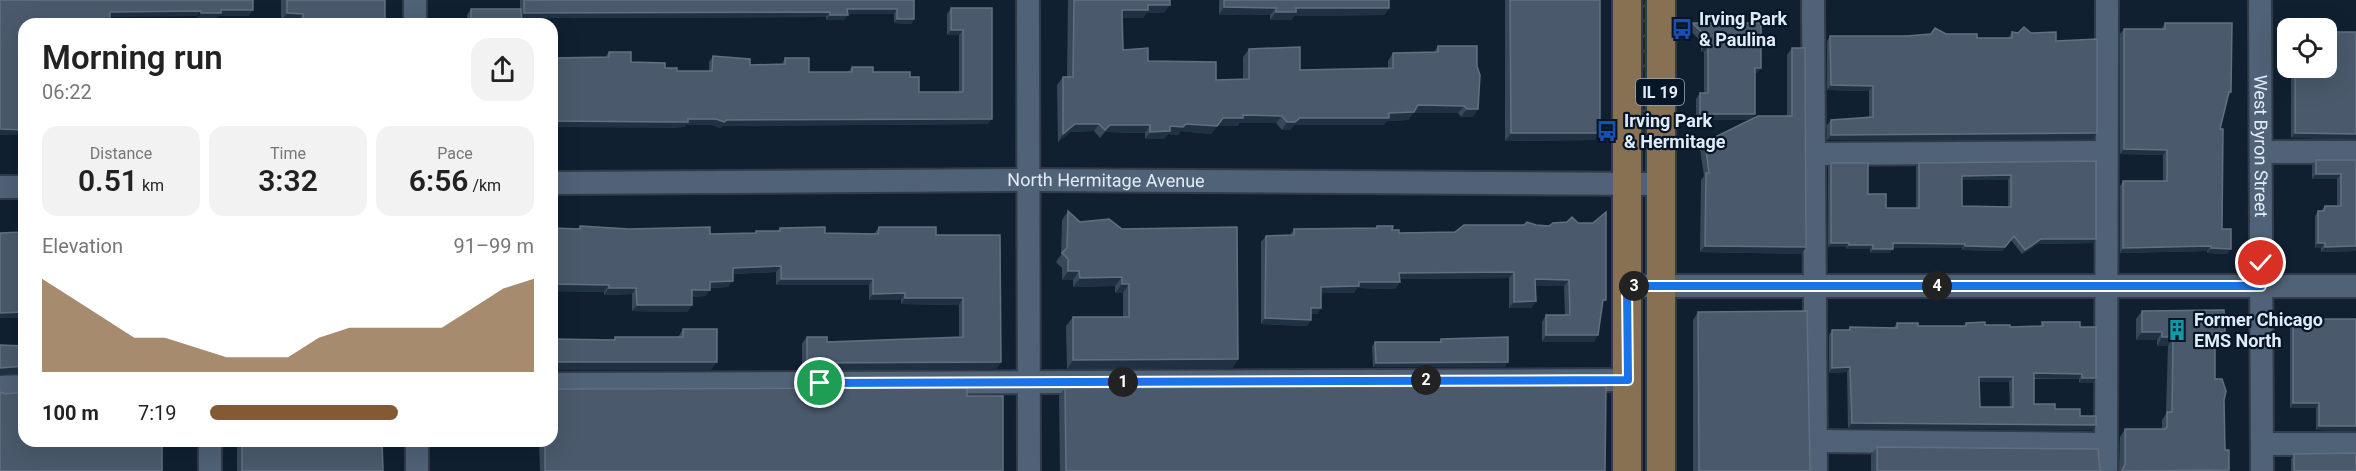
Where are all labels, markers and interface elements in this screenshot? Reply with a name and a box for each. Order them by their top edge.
place label: Irving Park & Paulina [1699,8,1787,50]
bus stop icon: Irving Park & Paulina [1670,17,1694,41]
map controls [2277,18,2337,78]
button: locate [2277,18,2337,78]
text: Morning run [42,38,223,77]
button: share [471,38,534,101]
street label: West Byron Street [2250,75,2272,218]
road number: IL 19 [1636,79,1684,105]
text: 06:22 [42,80,92,104]
place label: Irving Park & Hermitage [1624,110,1726,152]
bus stop icon: Irving Park & Hermitage [1595,119,1619,143]
text: Distance [90,144,152,163]
text: Time [270,144,306,163]
text: Pace [437,144,473,163]
text: 0.51 [78,163,138,198]
text: 3:32 [258,163,318,198]
text: 6:56 [409,163,468,198]
street label: North Hermitage Avenue [1007,169,1205,191]
text: km [138,176,164,195]
text: /km [468,176,501,195]
text: Elevation [42,234,123,258]
text: 91–99 m [453,234,534,258]
pin [2235,237,2286,288]
icon: check [2244,246,2277,279]
pin: 3 [1619,271,1649,301]
pin: 4 [1922,271,1952,301]
text: 3 [1629,276,1639,295]
text: 4 [1932,276,1942,295]
place label: Former Chicago EMS North [2194,309,2323,351]
building icon: Former Chicago EMS North [2165,318,2189,342]
pin [794,357,845,408]
pin: 2 [1411,365,1441,395]
icon: arrive [803,366,836,399]
pin: 1 [1108,367,1138,397]
text: 2 [1421,370,1431,389]
text: 1 [1118,372,1128,391]
text: 100 m [42,401,99,425]
text: 7:19 [138,401,177,425]

